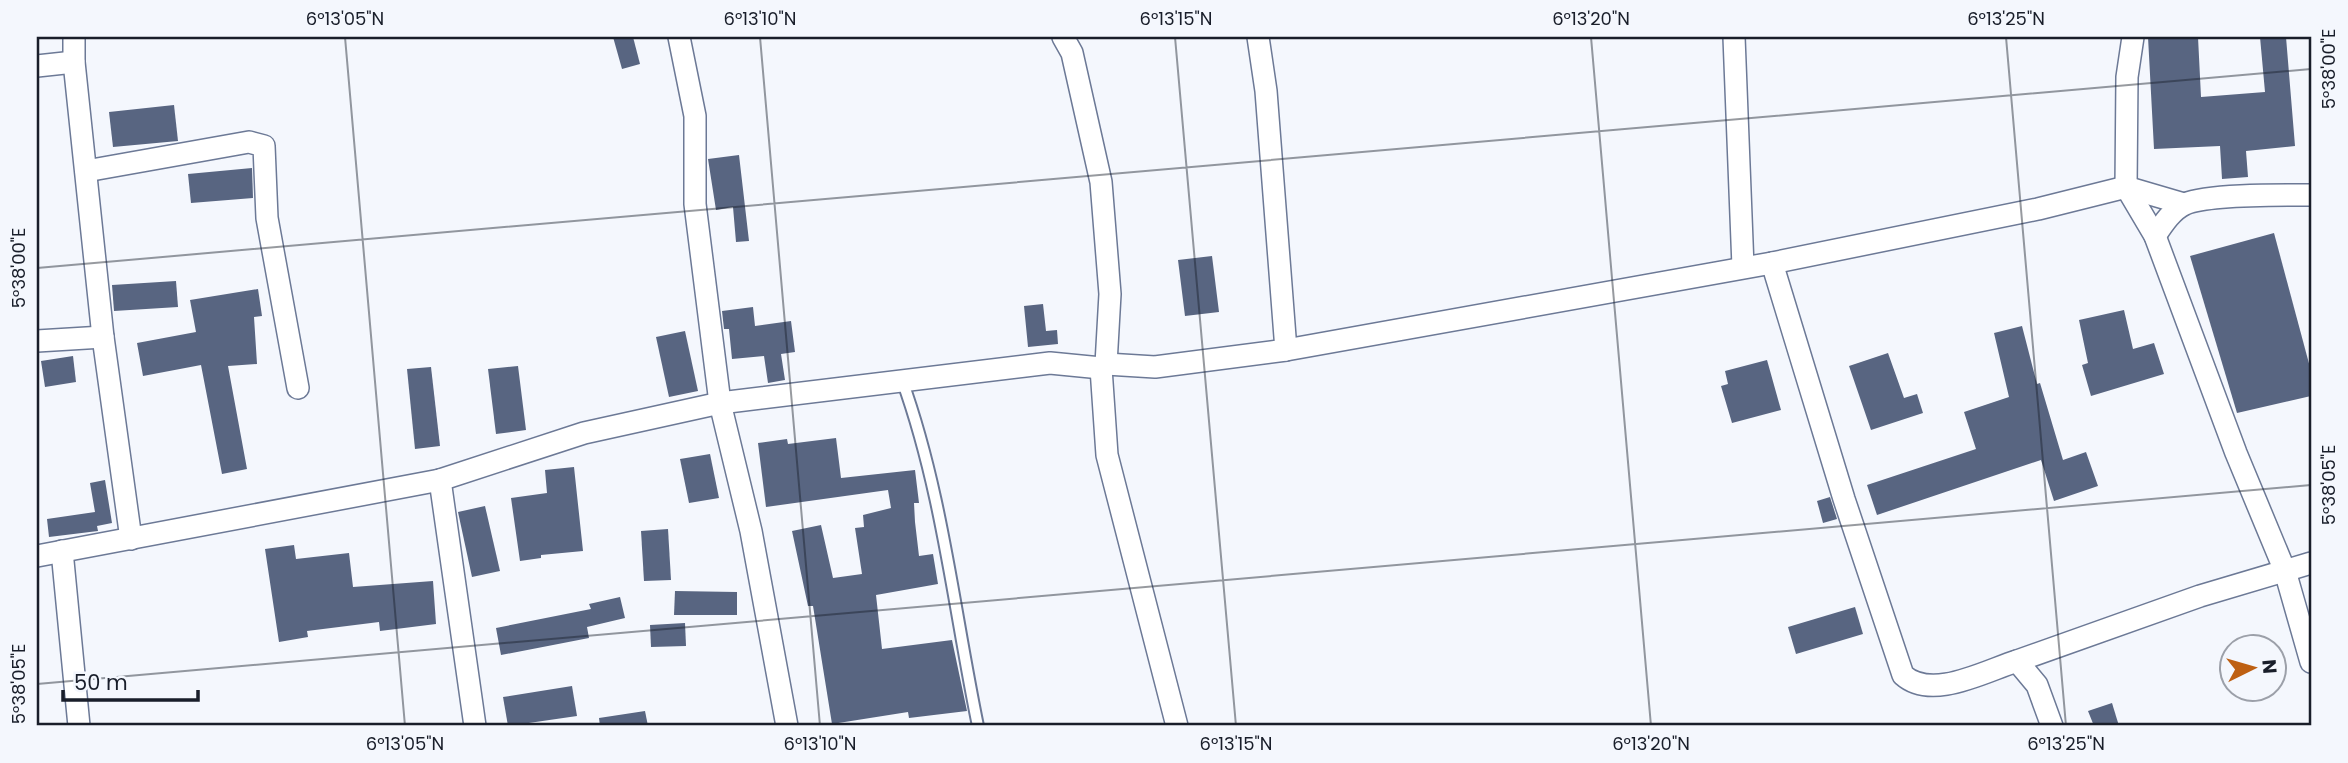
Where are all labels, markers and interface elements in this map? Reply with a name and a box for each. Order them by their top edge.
text: 6°13'05"N [306,6,384,31]
text: 6°13'10"N [723,6,797,31]
text: 6°13'15"N [1139,6,1213,31]
text: 6°13'20"N [1552,6,1630,31]
text: 6°13'25"N [1967,6,2045,31]
text: 5°38'00"E [2316,29,2341,109]
text: 5°38'00"E [6,228,31,308]
text: 5°38'05"E [2316,445,2341,525]
north arrow [2218,634,2288,704]
text: 5°38'05"E [6,644,31,724]
scale bar [63,658,198,702]
text: N [2255,658,2284,675]
text: 50 m [74,668,128,697]
text: 6°13'05"N [366,731,444,756]
text: 6°13'10"N [783,731,857,756]
text: 6°13'15"N [1199,731,1273,756]
text: 6°13'20"N [1612,731,1690,756]
text: 6°13'25"N [2027,731,2105,756]

